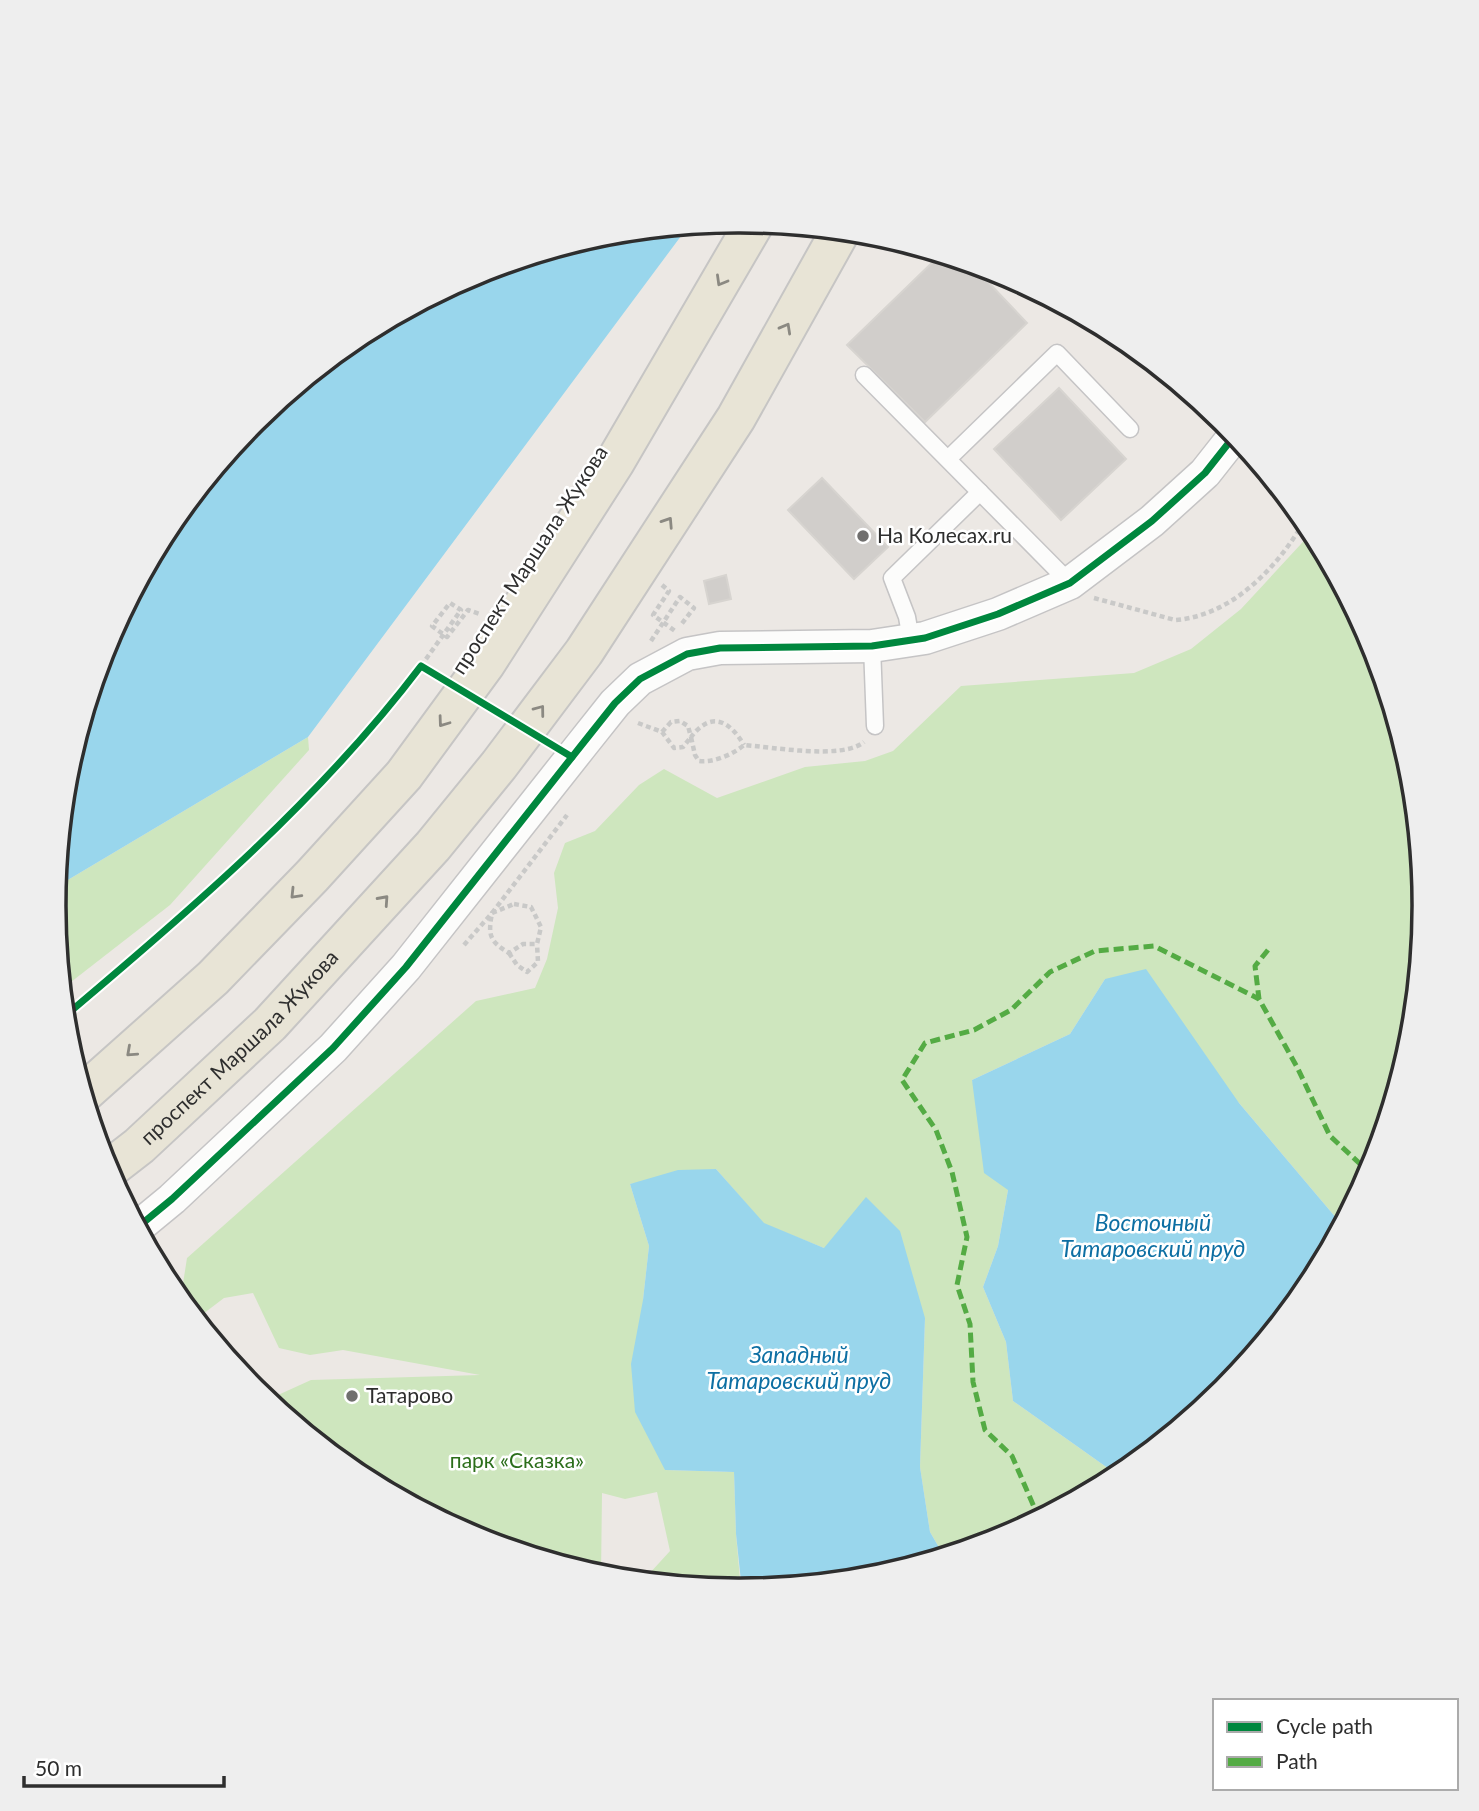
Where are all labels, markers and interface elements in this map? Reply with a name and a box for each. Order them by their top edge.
one-way arrow [716,273,729,286]
one-way arrow [778,323,791,335]
street label: проспект Маршала Жукова [445,440,612,678]
one-way arrow [660,517,673,530]
place label: На Колесах.ru [877,522,1012,547]
marker: На Колесах.ru [855,528,871,544]
one-way arrow [532,706,544,718]
one-way arrow [439,714,451,727]
one-way arrow [290,886,303,899]
one-way arrow [376,895,388,908]
street label: проспект Маршала Жукова [135,944,343,1149]
one-way arrow [126,1043,139,1056]
water label: Восточный Татаровский пруд [1061,1208,1245,1262]
water label: Западный Татаровский пруд [707,1340,891,1394]
place label: Татарово [366,1382,453,1407]
marker: Татарово [344,1388,360,1404]
park label: парк «Сказка» [450,1447,584,1472]
legend [1213,1699,1458,1790]
text: Cycle path [1276,1713,1373,1738]
scale bar [24,1744,224,1788]
text: Path [1276,1748,1318,1773]
text: 50 m [35,1755,82,1780]

